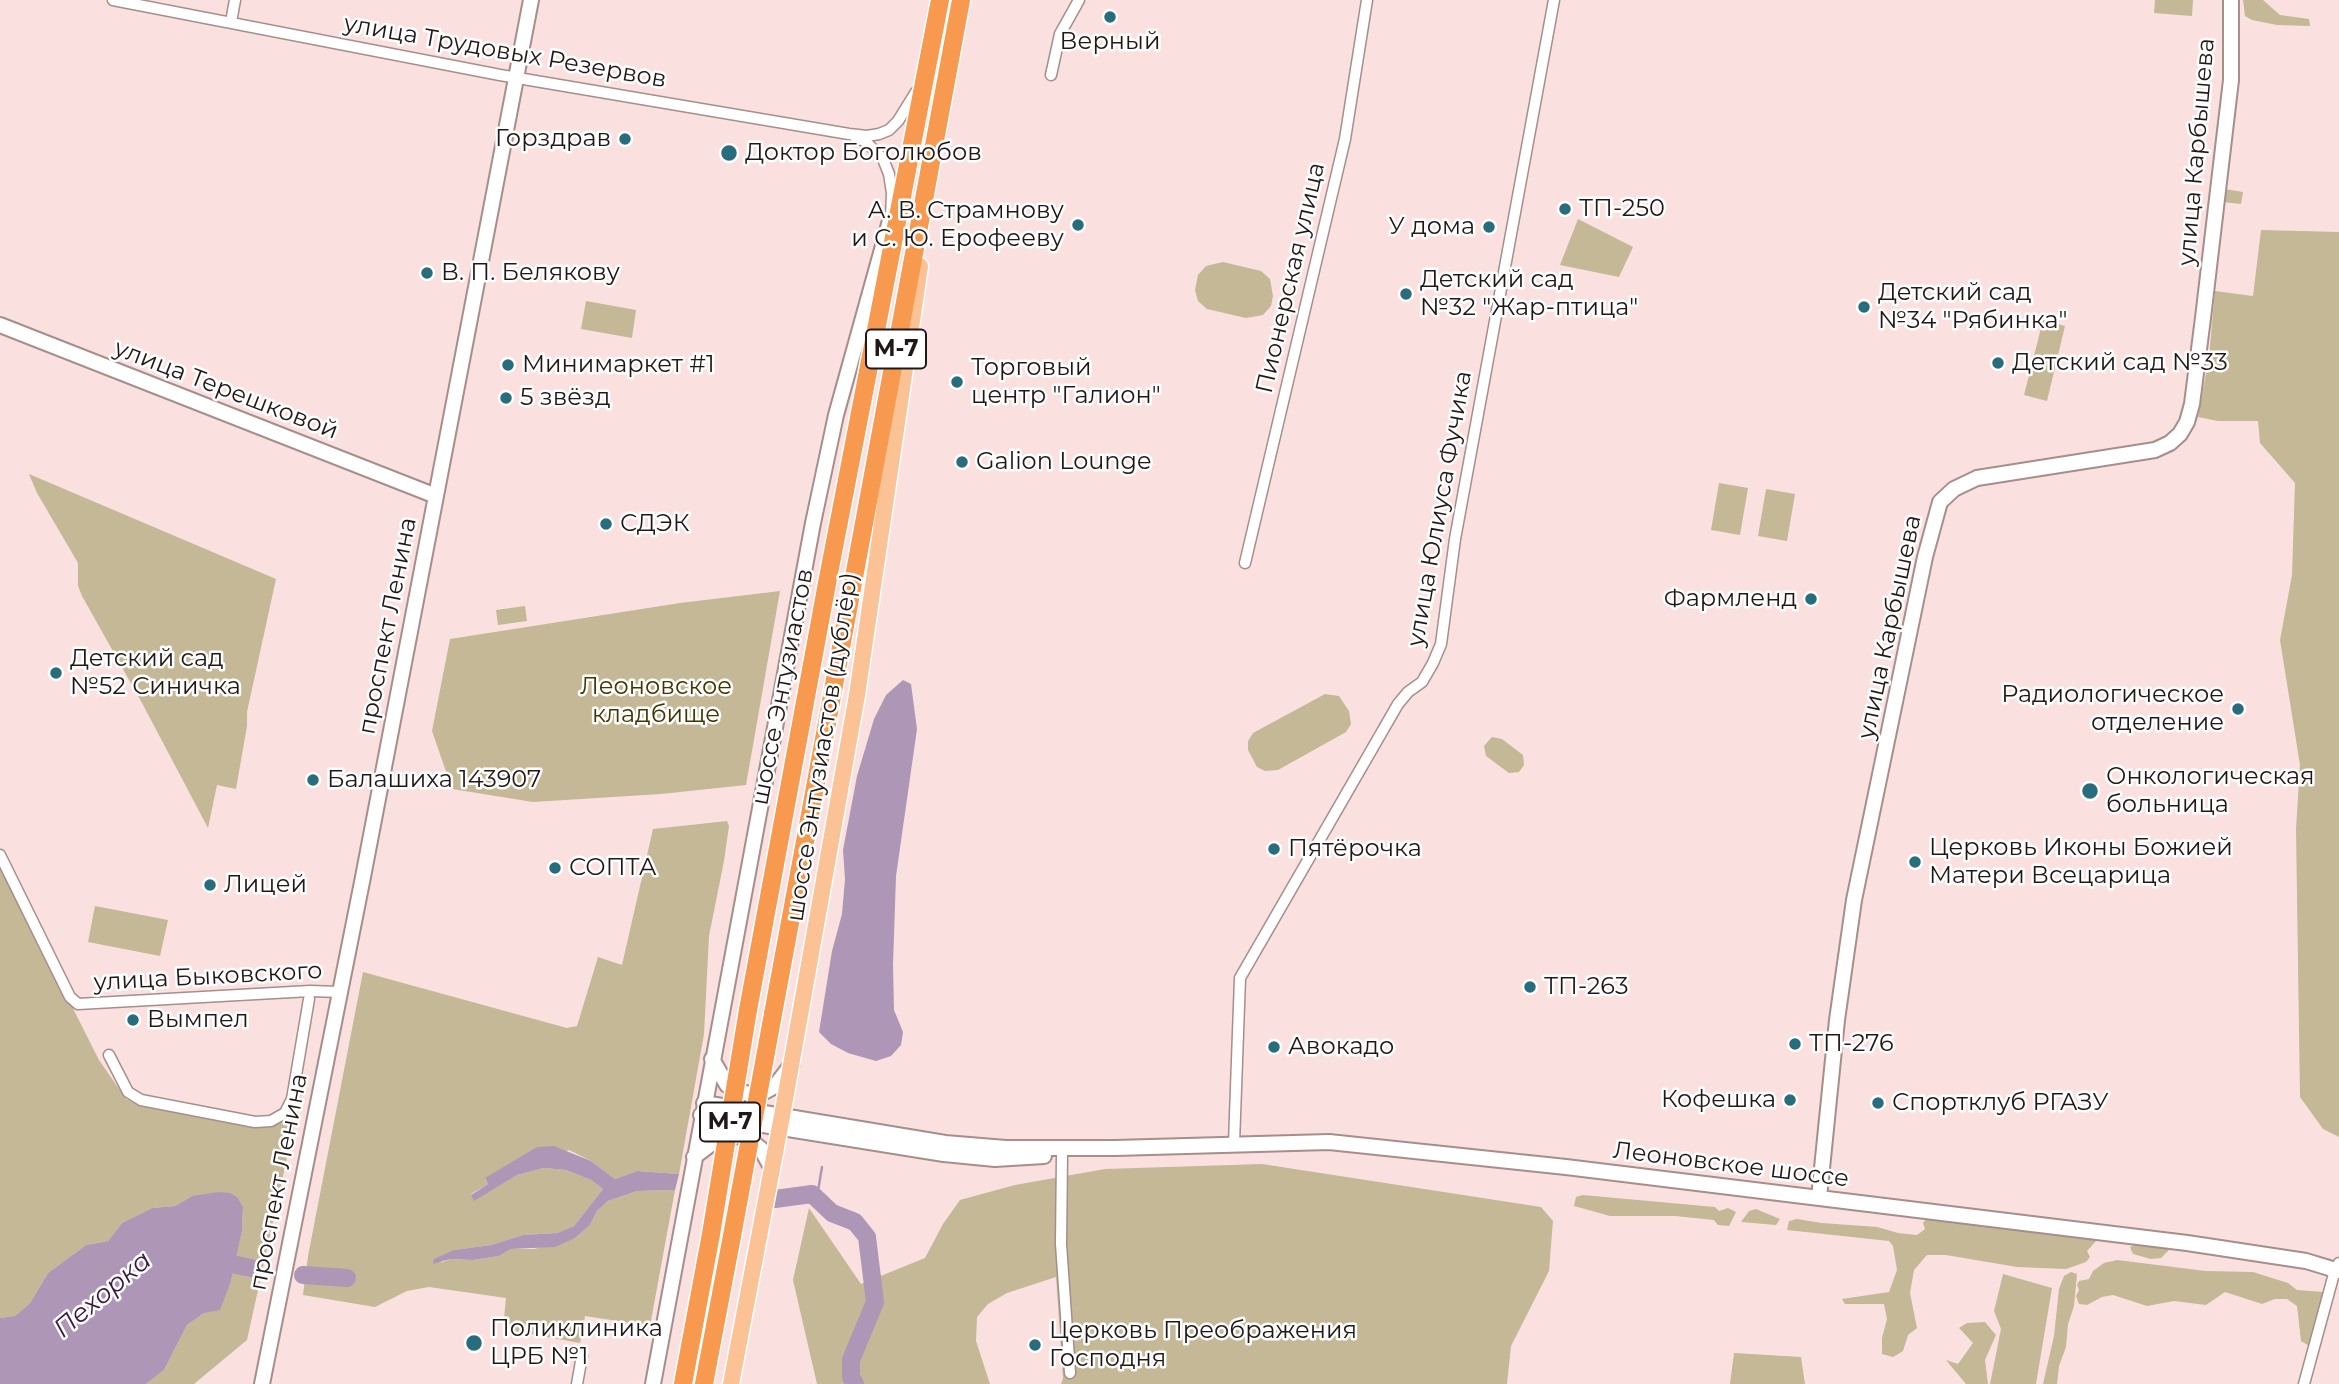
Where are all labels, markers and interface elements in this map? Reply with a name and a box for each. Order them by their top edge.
street label: улица Трудовых Резервов [341,9,669,95]
marker: Верный [1102,9,1118,25]
place label: Верный [1060,28,1160,56]
street label: улица Карбышева [2173,37,2221,267]
place label: Горздрав [495,125,611,153]
marker: Горздрав [617,131,633,147]
place label: Доктор Боголюбов [745,139,982,167]
marker: Доктор Боголюбов [719,143,739,163]
street label: Пионерская улица [1250,160,1332,396]
place label: ТП-250 [1579,195,1665,223]
place label: А. В. Страмнову и С. Ю. Ерофееву [851,197,1064,253]
marker: ТП-250 [1557,201,1573,217]
place label: У дома [1389,213,1475,241]
marker: А. В. Страмнову и С. Ю. Ерофееву [1070,217,1086,233]
marker: У дома [1481,219,1497,235]
place label: В. П. Белякову [441,259,620,287]
marker: В. П. Белякову [419,265,435,281]
place label: Детский сад №32 "Жар-птица" [1420,266,1638,322]
place label: Детский сад №34 "Рябинка" [1878,279,2067,335]
marker: Детский сад №32 "Жар-птица" [1398,286,1414,302]
marker: Детский сад №34 "Рябинка" [1856,299,1872,315]
road number: М-7 [866,330,926,368]
street label: улица Терешковой [110,334,342,446]
place label: Детский сад №33 [2012,349,2228,377]
place label: Минимаркет #1 [522,351,715,379]
place label: Торговый центр "Галион" [971,354,1161,410]
marker: Детский сад №33 [1990,355,2006,371]
marker: Минимаркет #1 [500,357,516,373]
street label: улица Юлиуса Фучика [1402,369,1478,649]
marker: Торговый центр "Галион" [949,374,965,390]
place label: 5 звёзд [520,384,611,412]
marker: 5 звёзд [498,390,514,406]
place label: Galion Lounge [976,448,1151,476]
marker: Galion Lounge [954,454,970,470]
place label: СДЭК [620,510,690,538]
street label: улица Карбышева [1852,512,1928,742]
street label: проспект Ленина [353,515,423,737]
marker: СДЭК [598,516,614,532]
street label: шоссе Энтузиастов [746,566,820,808]
street label: шоссе Энтузиастов (дублёр) [781,570,865,924]
place label: Фармленд [1664,585,1797,613]
marker: Фармленд [1803,591,1819,607]
place label: Детский сад №52 Синичка [70,645,241,701]
marker: Детский сад №52 Синичка [48,665,64,681]
park label: Леоновское кладбище [580,673,732,729]
place label: Радиологическое отделение [2001,681,2224,737]
marker: Радиологическое отделение [2230,701,2246,717]
place label: Онкологическая больница [2106,763,2315,819]
place label: Балашиха 143907 [327,766,541,794]
marker: Балашиха 143907 [305,772,321,788]
marker: Онкологическая больница [2080,781,2100,801]
place label: Церковь Иконы Божией Матери Всецарица [1929,834,2233,890]
place label: Пятёрочка [1288,835,1422,863]
marker: Пятёрочка [1266,841,1282,857]
place label: СОПТА [569,854,657,882]
marker: Церковь Иконы Божией Матери Всецарица [1907,854,1923,870]
marker: СОПТА [547,860,563,876]
place label: Лицей [224,871,307,899]
marker: Лицей [202,877,218,893]
street label: улица Быковского [93,957,323,997]
place label: ТП-263 [1544,973,1629,1001]
marker: ТП-263 [1522,979,1538,995]
place label: Вымпел [147,1006,249,1034]
marker: Вымпел [125,1012,141,1028]
place label: ТП-276 [1809,1030,1894,1058]
place label: Авокадо [1288,1033,1394,1061]
marker: ТП-276 [1787,1036,1803,1052]
marker: Авокадо [1266,1039,1282,1055]
street label: проспект Ленина [244,1071,314,1293]
place label: Кофешка [1661,1086,1776,1114]
place label: Спортклуб РГАЗУ [1892,1089,2109,1117]
marker: Кофешка [1782,1092,1798,1108]
marker: Спортклуб РГАЗУ [1870,1095,1886,1111]
road number: М-7 [700,1102,760,1142]
street label: Леоновское шоссе [1611,1136,1851,1194]
water label: Пехорка [48,1245,158,1345]
place label: Поликлиника ЦРБ №1 [490,1315,663,1371]
place label: Церковь Преображения Господня [1049,1317,1357,1373]
marker: Поликлиника ЦРБ №1 [464,1333,484,1353]
marker: Церковь Преображения Господня [1027,1337,1043,1353]

